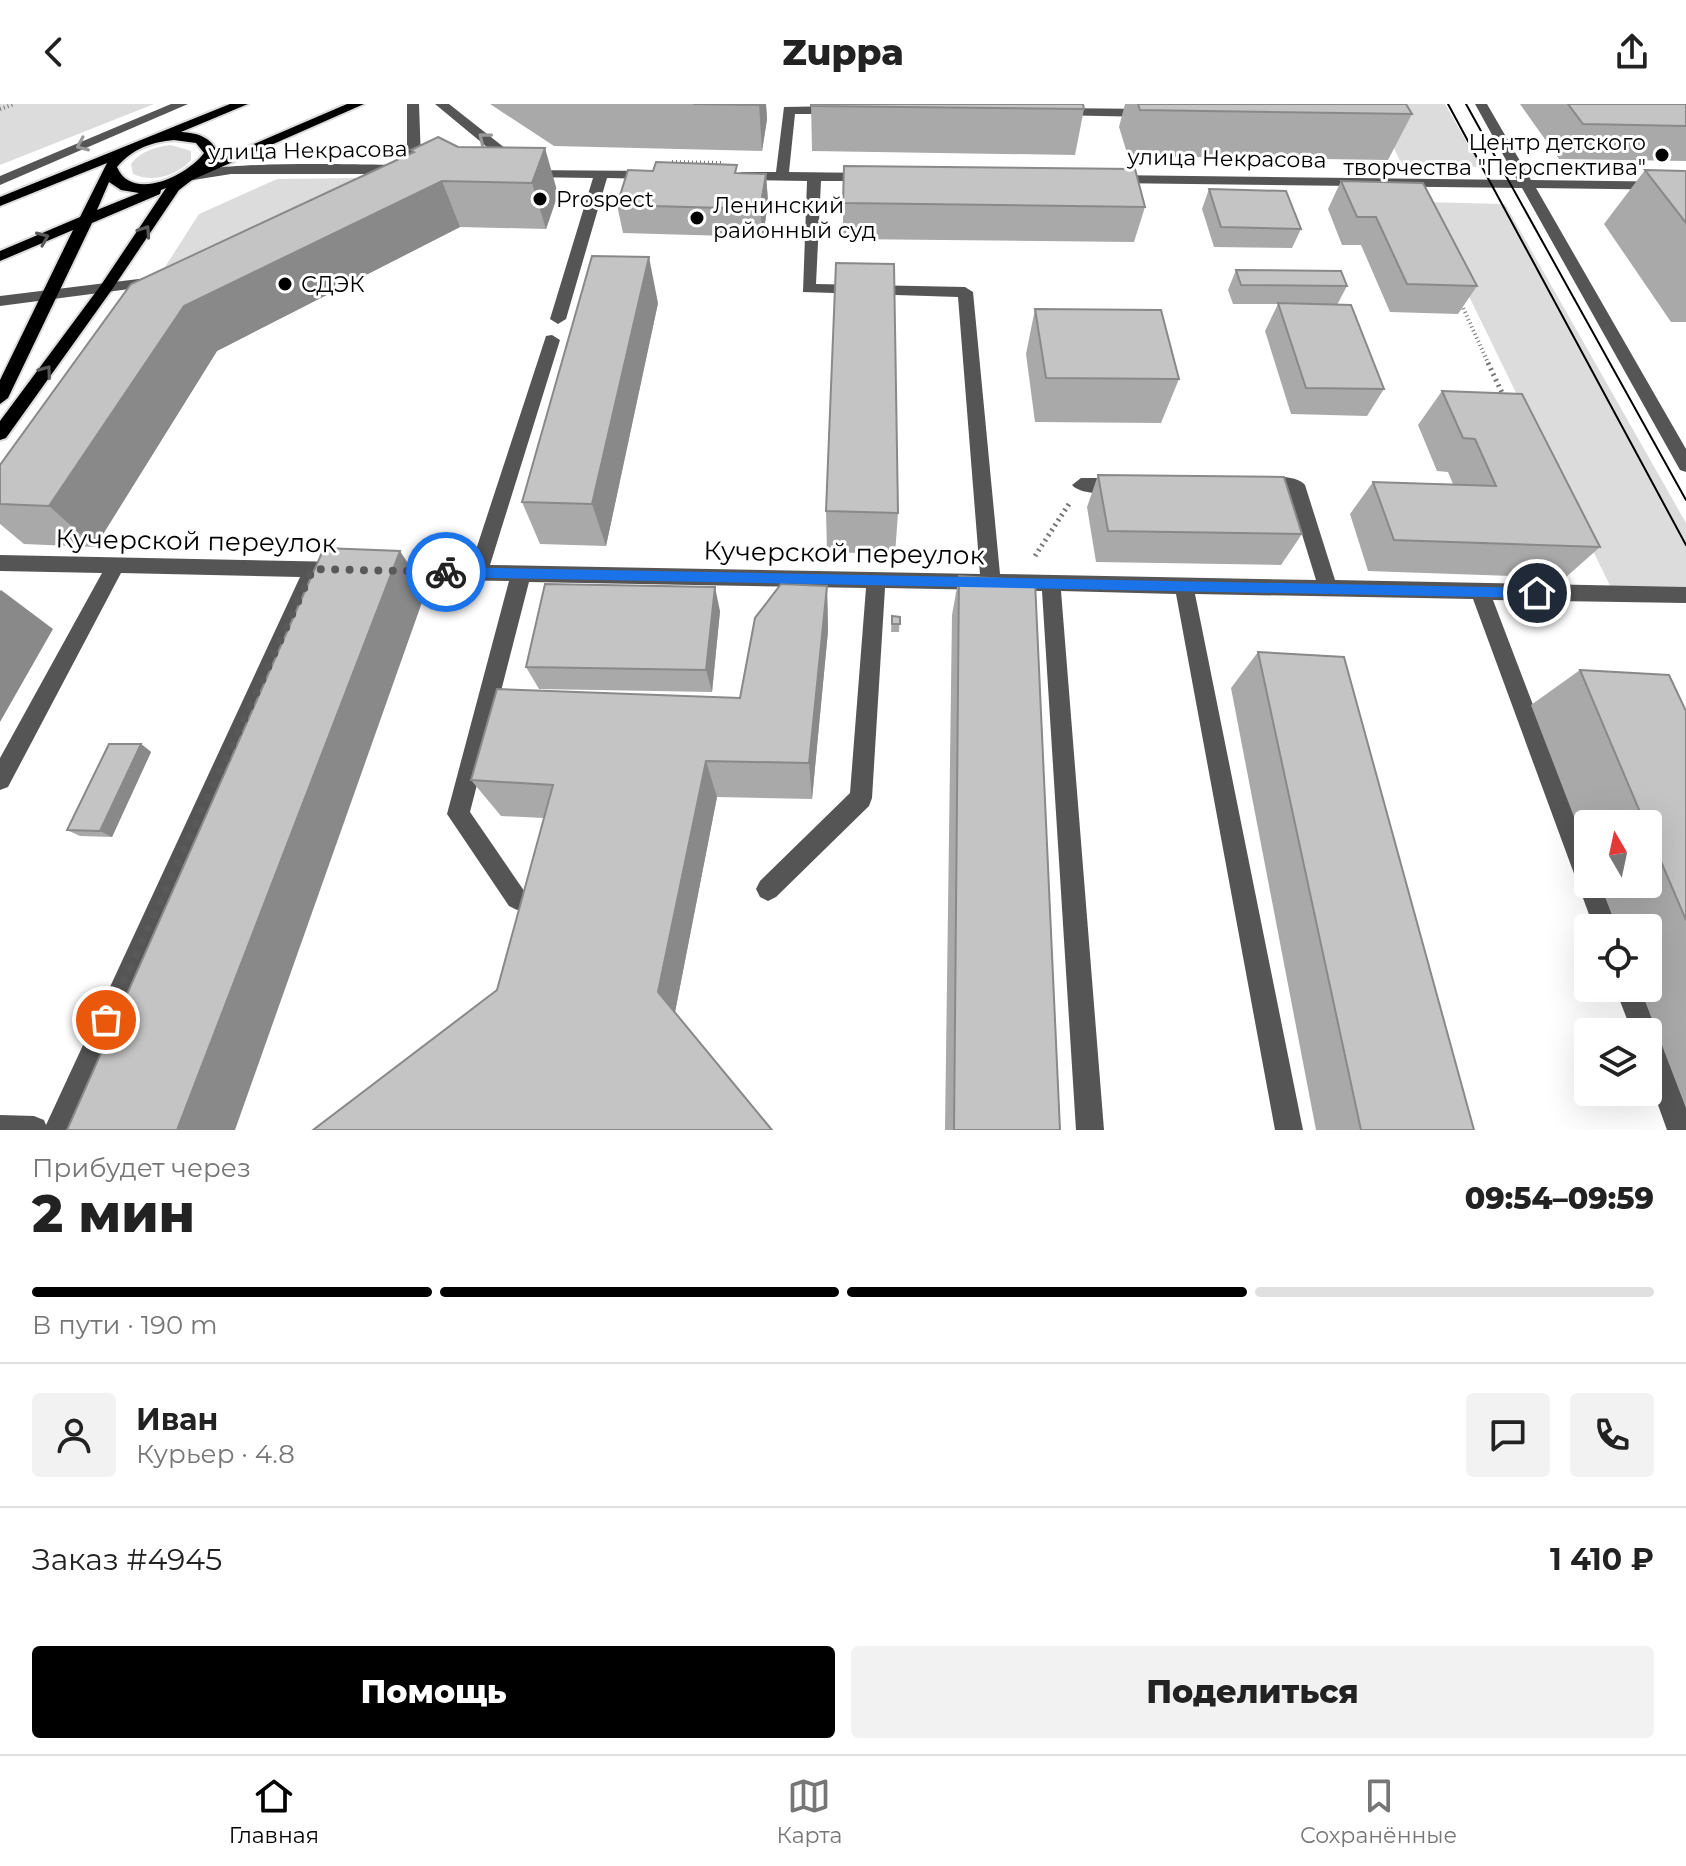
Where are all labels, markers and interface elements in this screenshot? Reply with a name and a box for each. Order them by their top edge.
icon: back [32,30,76,74]
text: Zuppa [782,30,904,74]
icon: share [1610,30,1654,74]
place label: Центр детского творчества "Перспектива" [1343,129,1646,181]
one-way arrow [478,134,493,148]
one-way arrow [76,135,90,152]
street label: улица Некрасова [207,135,408,166]
street label: улица Некрасова [1126,143,1327,174]
marker: Центр детского творчества "Перспектива" [1653,146,1671,164]
place label: Prospect [556,186,654,213]
marker: Prospect [531,190,549,208]
place label: Ленинский районный суд [713,192,876,244]
marker: Ленинский районный суд [688,209,706,227]
one-way arrow [135,225,150,240]
one-way arrow [35,232,49,248]
place label: СДЭК [301,271,365,298]
marker: СДЭК [276,275,294,293]
one-way arrow [36,366,51,380]
street label: Кучерской переулок [55,523,337,559]
courier [406,532,486,612]
street label: Кучерской переулок [703,535,985,571]
icon: bike [424,550,468,594]
pin [1503,559,1571,627]
icon: home [1515,571,1559,615]
north arrow [1574,810,1662,898]
map controls [1574,810,1662,1106]
button: locate [1574,914,1662,1002]
pin [72,986,140,1054]
icon: bag [84,998,128,1042]
button: layers [1574,1018,1662,1106]
text: Прибудет через [32,1152,251,1184]
text: 09:54–09:59 [1465,1180,1654,1217]
text: 2 мин [32,1182,195,1245]
text: В пути · 190 m [32,1309,218,1341]
button: person [32,1393,116,1477]
button: chat [1466,1393,1550,1477]
button: phone [1570,1393,1654,1477]
text: Иван [136,1401,218,1438]
text: Курьер · 4.8 [136,1438,295,1470]
text: Заказ #4945 [32,1541,222,1578]
text: 1 410 ₽ [1550,1541,1654,1578]
button: Помощь [32,1646,835,1738]
button: Поделиться [851,1646,1654,1738]
tab: Главная [229,1774,319,1849]
tab: Карта [777,1774,842,1849]
tab: Сохранённые [1300,1774,1457,1849]

